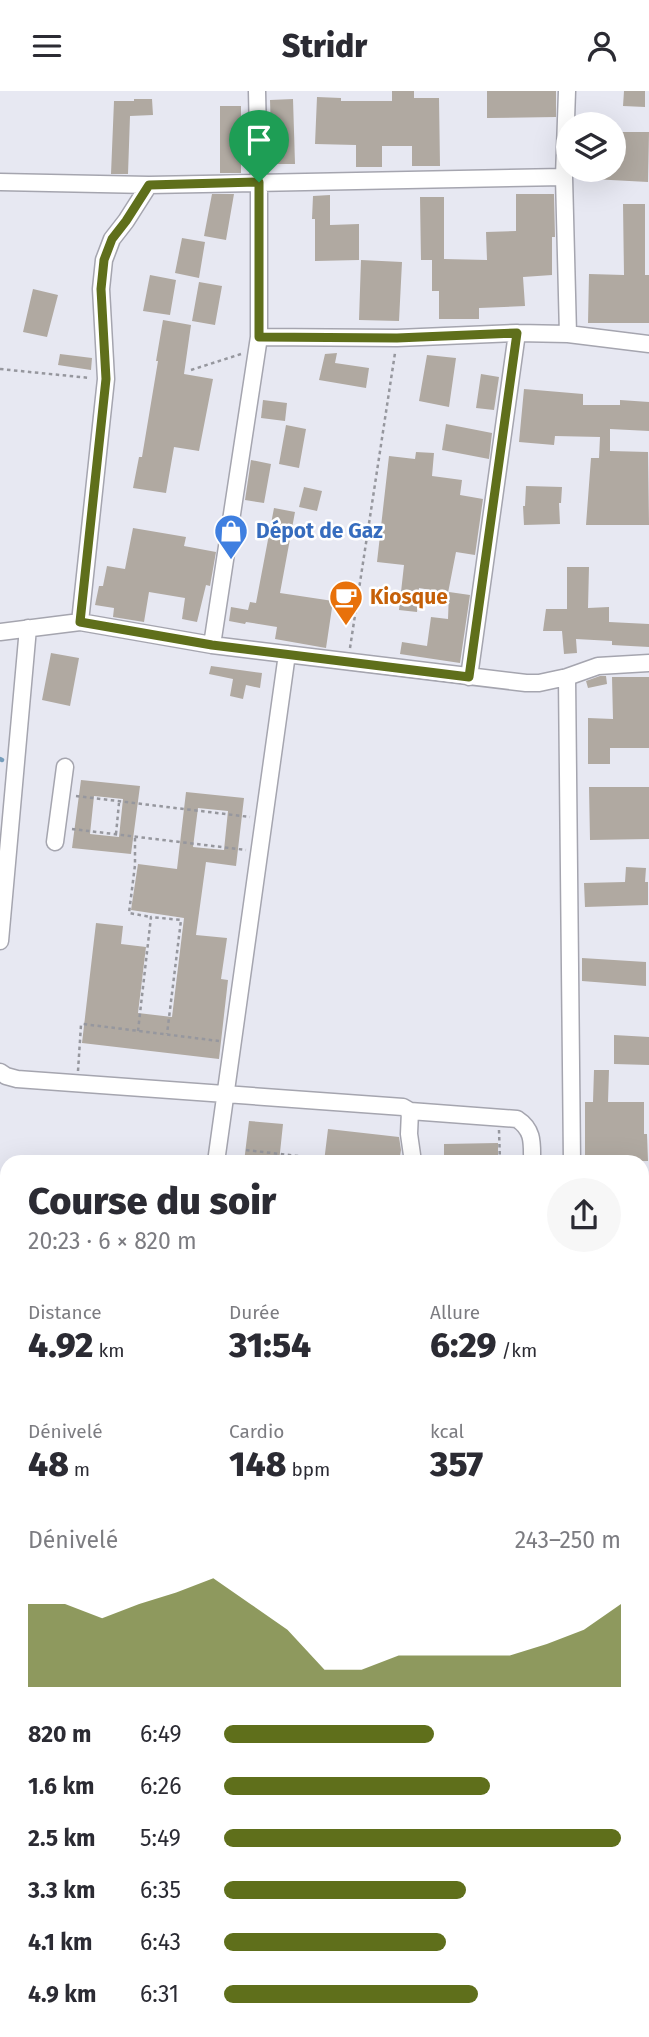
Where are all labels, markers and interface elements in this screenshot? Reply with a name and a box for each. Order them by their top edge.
icon: menu [28,27,66,65]
text: Stridr [282,27,367,65]
icon: person [583,27,621,65]
pin [229,110,289,182]
map controls [556,112,626,182]
button: layers [556,112,626,182]
icon: arrive [240,121,278,159]
shop icon: Dépot de Gaz [212,512,250,561]
place label: Dépot de Gaz [256,518,383,544]
cafe icon: Kiosque [327,578,365,627]
place label: Kiosque [370,584,448,610]
text: Course du soir [28,1178,276,1224]
button: share [547,1178,621,1252]
text: 20:23 · 6 × 820 m [28,1227,197,1255]
text: Distance [28,1301,102,1324]
text: Durée [229,1301,280,1324]
text: Allure [430,1301,480,1324]
text: 4.92 [28,1324,93,1366]
text: 31:54 [229,1324,311,1366]
text: 6:29 [430,1324,496,1366]
text: km [93,1339,124,1362]
text: /km [496,1339,537,1362]
text: Dénivelé [28,1420,103,1443]
text: Cardio [229,1420,284,1443]
text: kcal [430,1420,464,1443]
text: 48 [28,1443,69,1485]
text: 148 [229,1443,286,1485]
text: 357 [430,1443,483,1485]
text: m [69,1458,90,1481]
text: bpm [286,1458,330,1481]
text: Dénivelé [28,1526,118,1554]
text: 243–250 m [515,1526,621,1554]
text: 820 m [28,1720,91,1748]
text: 6:49 [140,1720,182,1748]
text: 1.6 km [28,1772,95,1800]
text: 6:26 [140,1772,181,1800]
text: 2.5 km [28,1824,96,1852]
text: 5:49 [140,1824,181,1852]
text: 3.3 km [28,1876,95,1904]
text: 6:35 [140,1876,181,1904]
text: 4.1 km [28,1928,92,1956]
text: 6:43 [140,1928,181,1956]
text: 4.9 km [28,1980,96,2008]
text: 6:31 [140,1980,179,2008]

